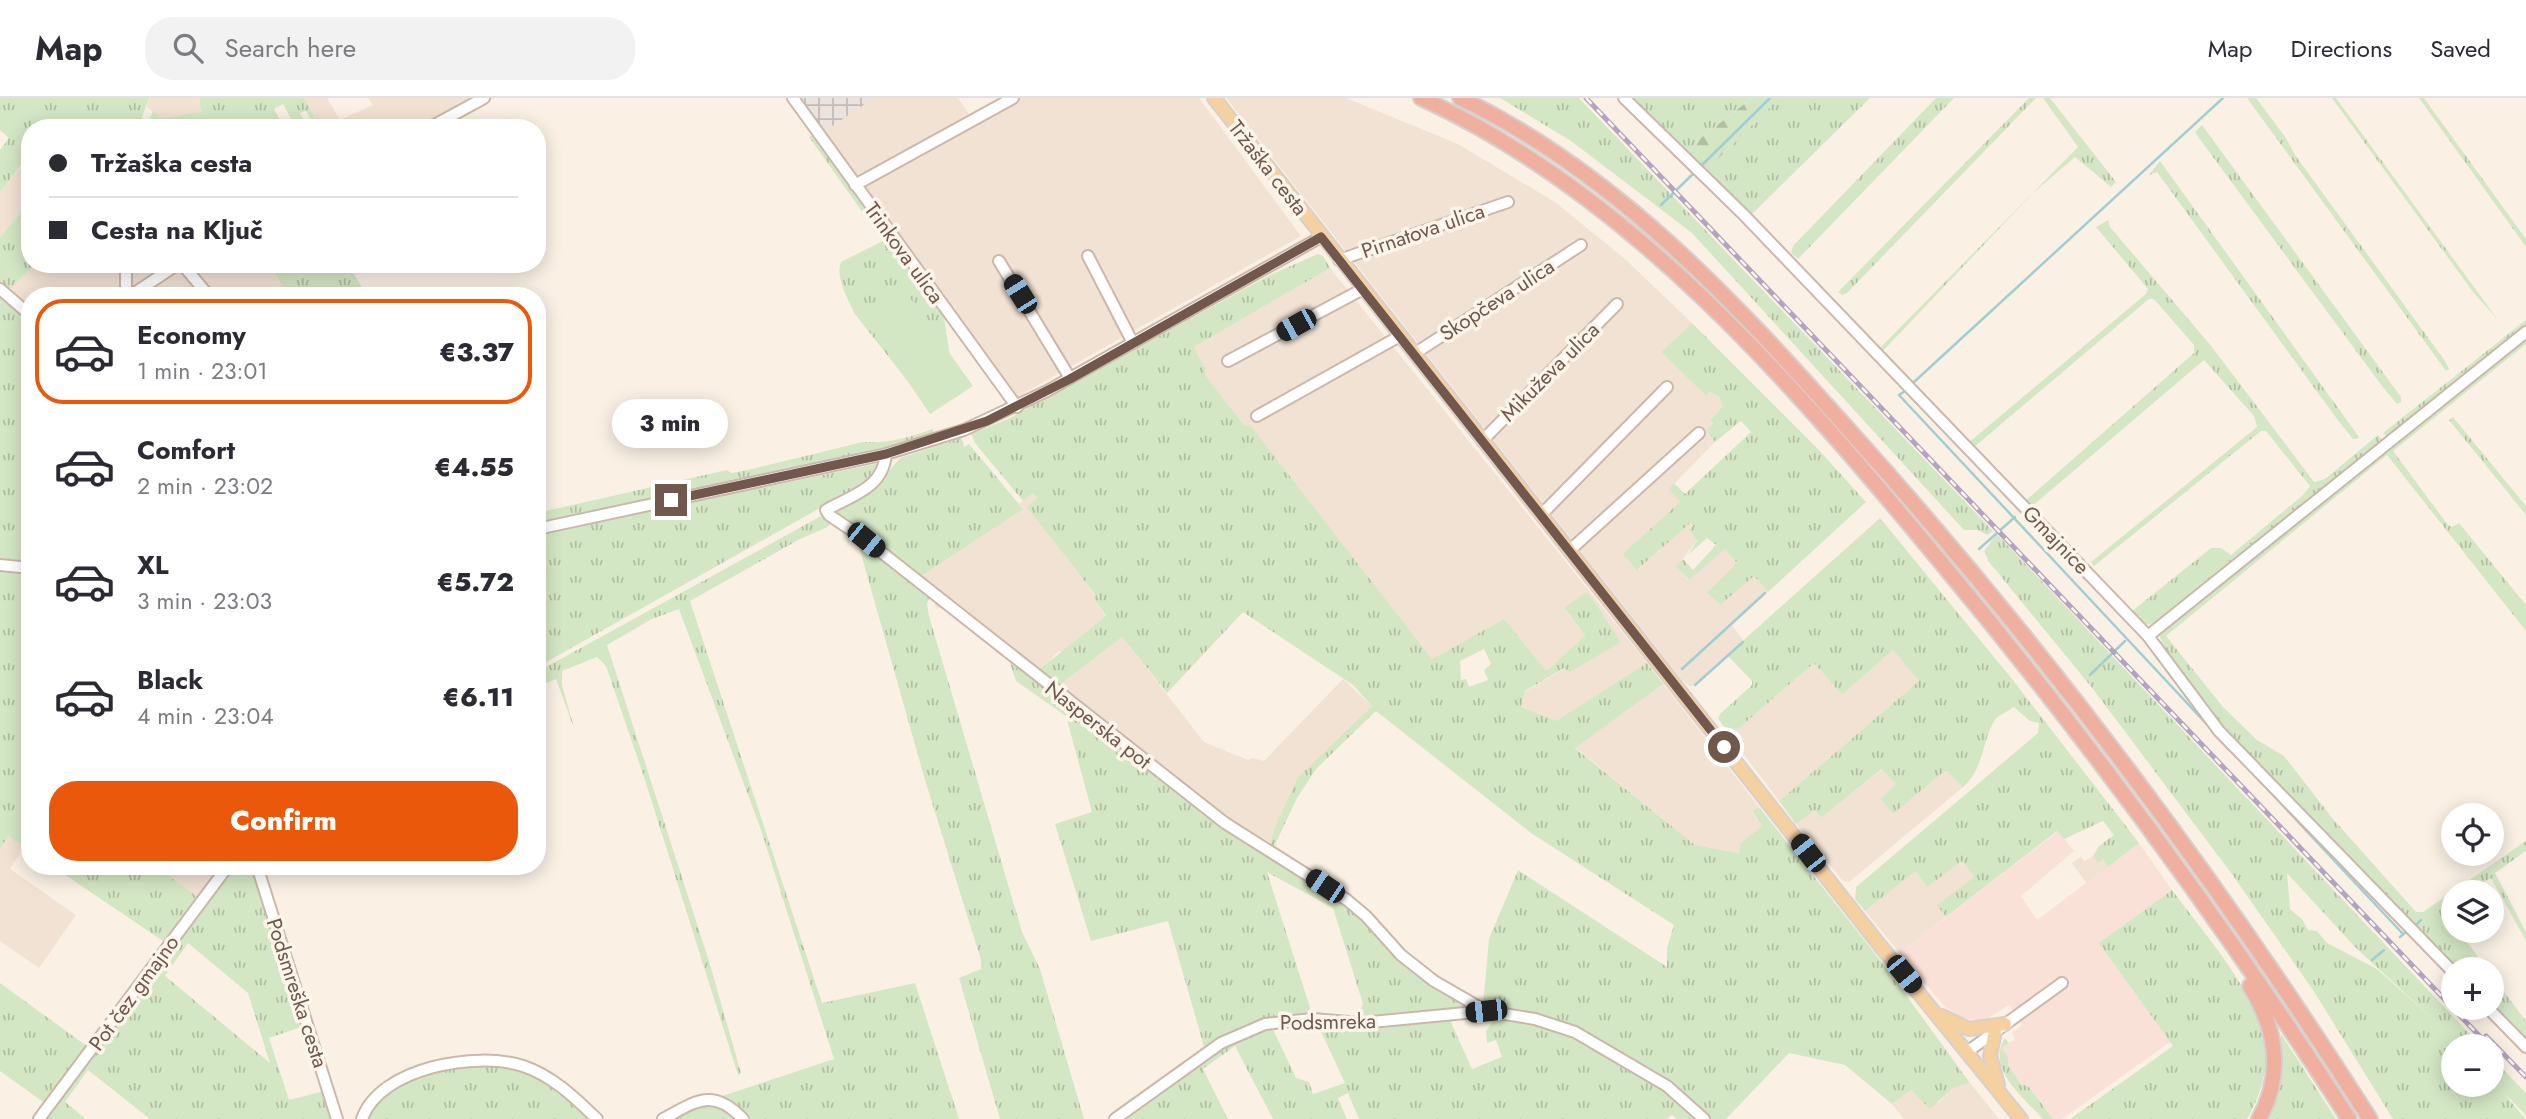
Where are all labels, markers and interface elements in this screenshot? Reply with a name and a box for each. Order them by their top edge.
search box [145,17,635,80]
text: Map [35,25,103,72]
icon: search [169,29,207,67]
text: Search here [225,29,356,67]
text: Map [2208,31,2253,66]
text: Directions [2291,31,2392,66]
text: Saved [2430,31,2491,66]
street label: Tržaška cesta [1221,114,1315,222]
text: Tržaška cesta [91,144,252,182]
street label: Trinkova ulica [857,196,951,310]
street label: Pirnatova ulica [1357,196,1489,266]
text: Cesta na Ključ [91,211,263,249]
street label: Skopčeva ulica [1434,252,1560,348]
car [1000,271,1041,317]
car [1273,306,1320,344]
text: Economy [137,316,246,354]
street label: Mikuževa ulica [1494,316,1606,428]
icon: car [53,320,116,383]
text: €3.37 [439,333,514,371]
text: 1 min · 23:01 [137,354,268,388]
callout: 3 min [613,398,729,448]
text: 3 min [640,406,700,440]
text: Comfort [137,431,235,469]
icon: car [53,435,116,498]
text: €4.55 [434,448,514,486]
text: 2 min · 23:02 [137,469,273,503]
route end [655,484,687,516]
street label: Gmajnice [2016,499,2097,581]
car [844,519,889,561]
text: XL [137,546,169,584]
icon: car [53,550,116,613]
text: €5.72 [436,563,514,601]
text: 3 min · 23:03 [137,584,272,618]
text: Black [137,661,203,699]
icon: car [53,665,116,728]
street label: Nasperska pot [1039,674,1157,776]
text: €6.11 [442,678,514,716]
text: 4 min · 23:04 [137,699,274,733]
route start [1708,731,1740,763]
button: Confirm [49,781,518,861]
map controls [2441,803,2504,1097]
button: locate [2441,803,2504,866]
car [1787,830,1830,876]
car [1302,866,1349,906]
button: layers [2441,880,2504,943]
street label: Podsmreška cesta [259,914,335,1072]
street label: Pot čez gmajno [82,929,186,1057]
car [1883,951,1926,997]
button: + [2441,957,2504,1020]
car [1465,998,1508,1024]
street label: Podsmreka [1280,1006,1376,1038]
button: − [2441,1034,2504,1097]

